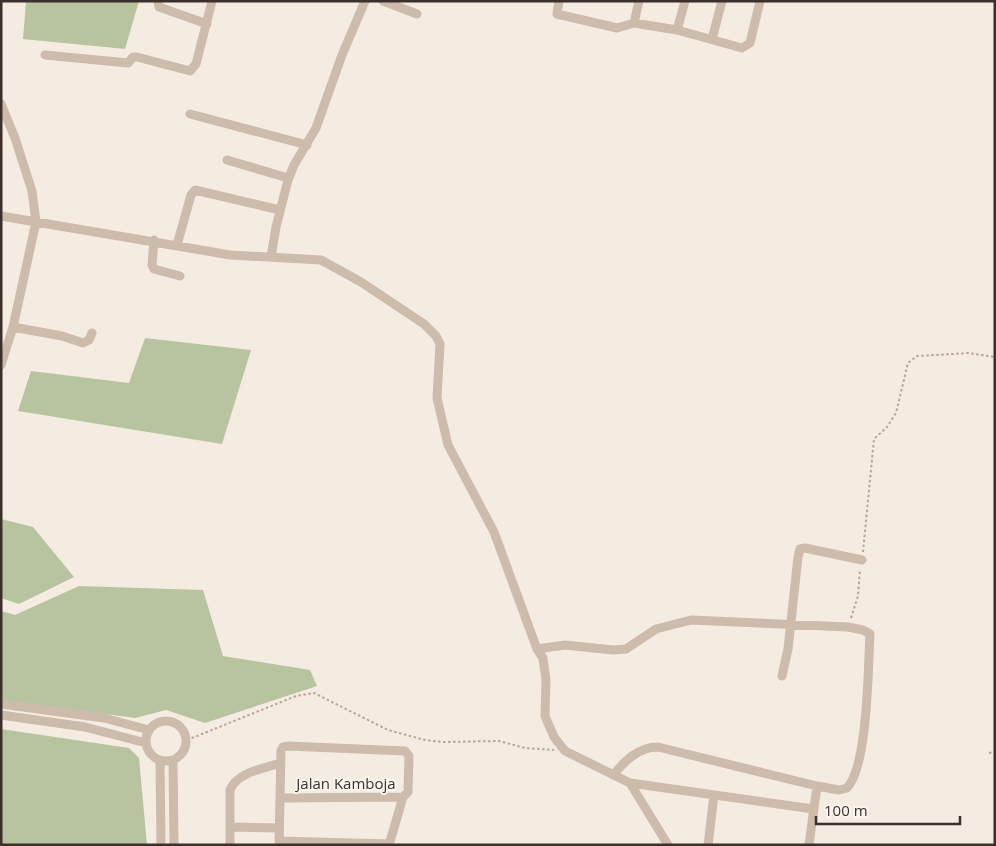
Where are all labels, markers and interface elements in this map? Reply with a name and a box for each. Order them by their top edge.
street label: Jalan Kamboja [294,773,396,793]
scale bar [816,794,960,826]
text: 100 m [824,800,868,820]

